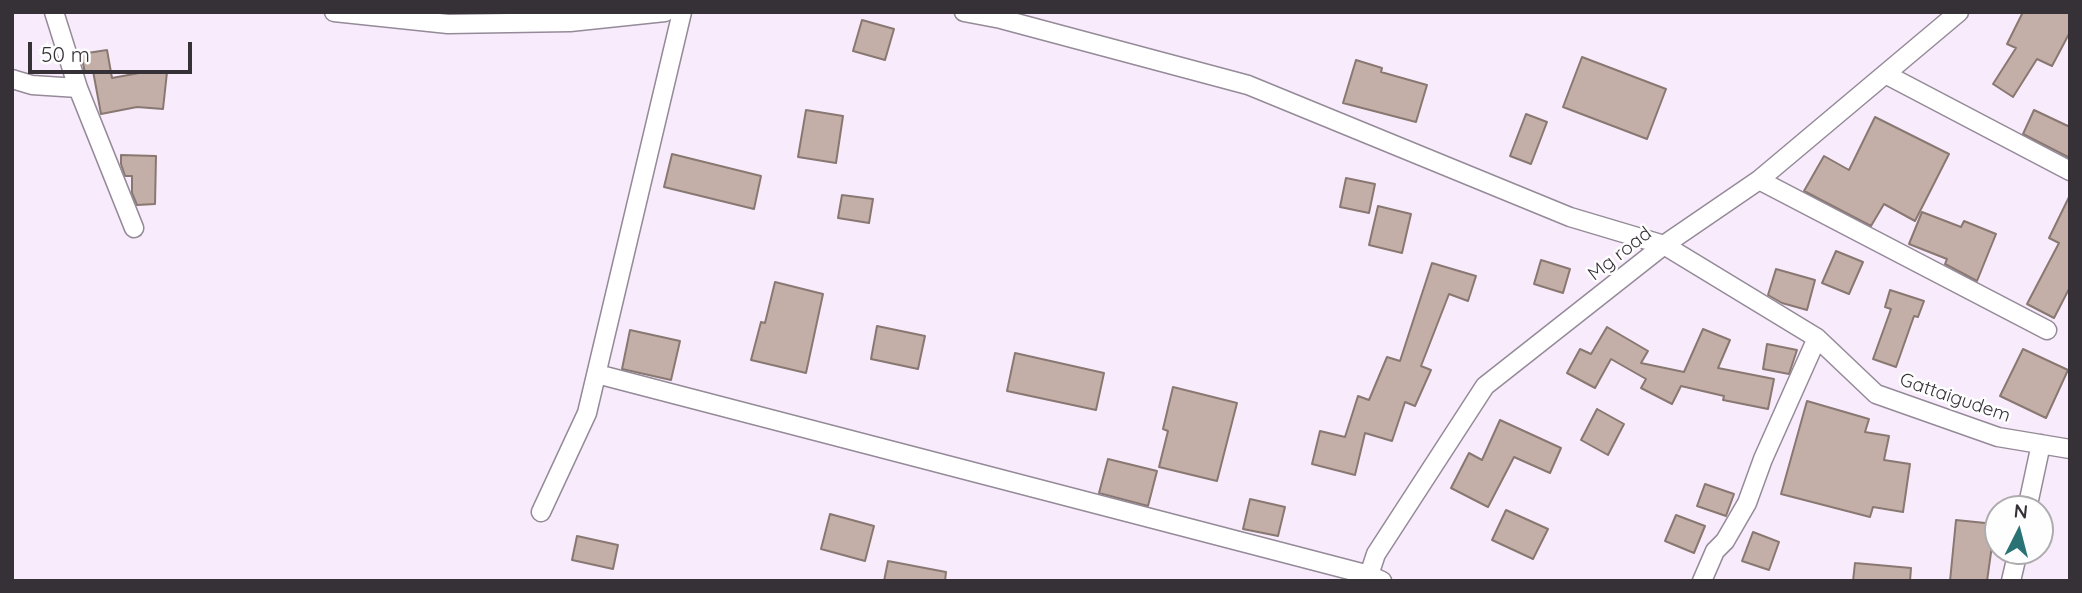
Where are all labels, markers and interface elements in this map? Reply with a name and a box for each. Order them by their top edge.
scale bar [32,28,196,72]
text: 50 m [41,41,90,67]
street label: Mg road [1584,222,1656,286]
street label: Gattaigudem [1897,368,2013,428]
north arrow [1984,495,2054,565]
text: N [2013,498,2029,524]

